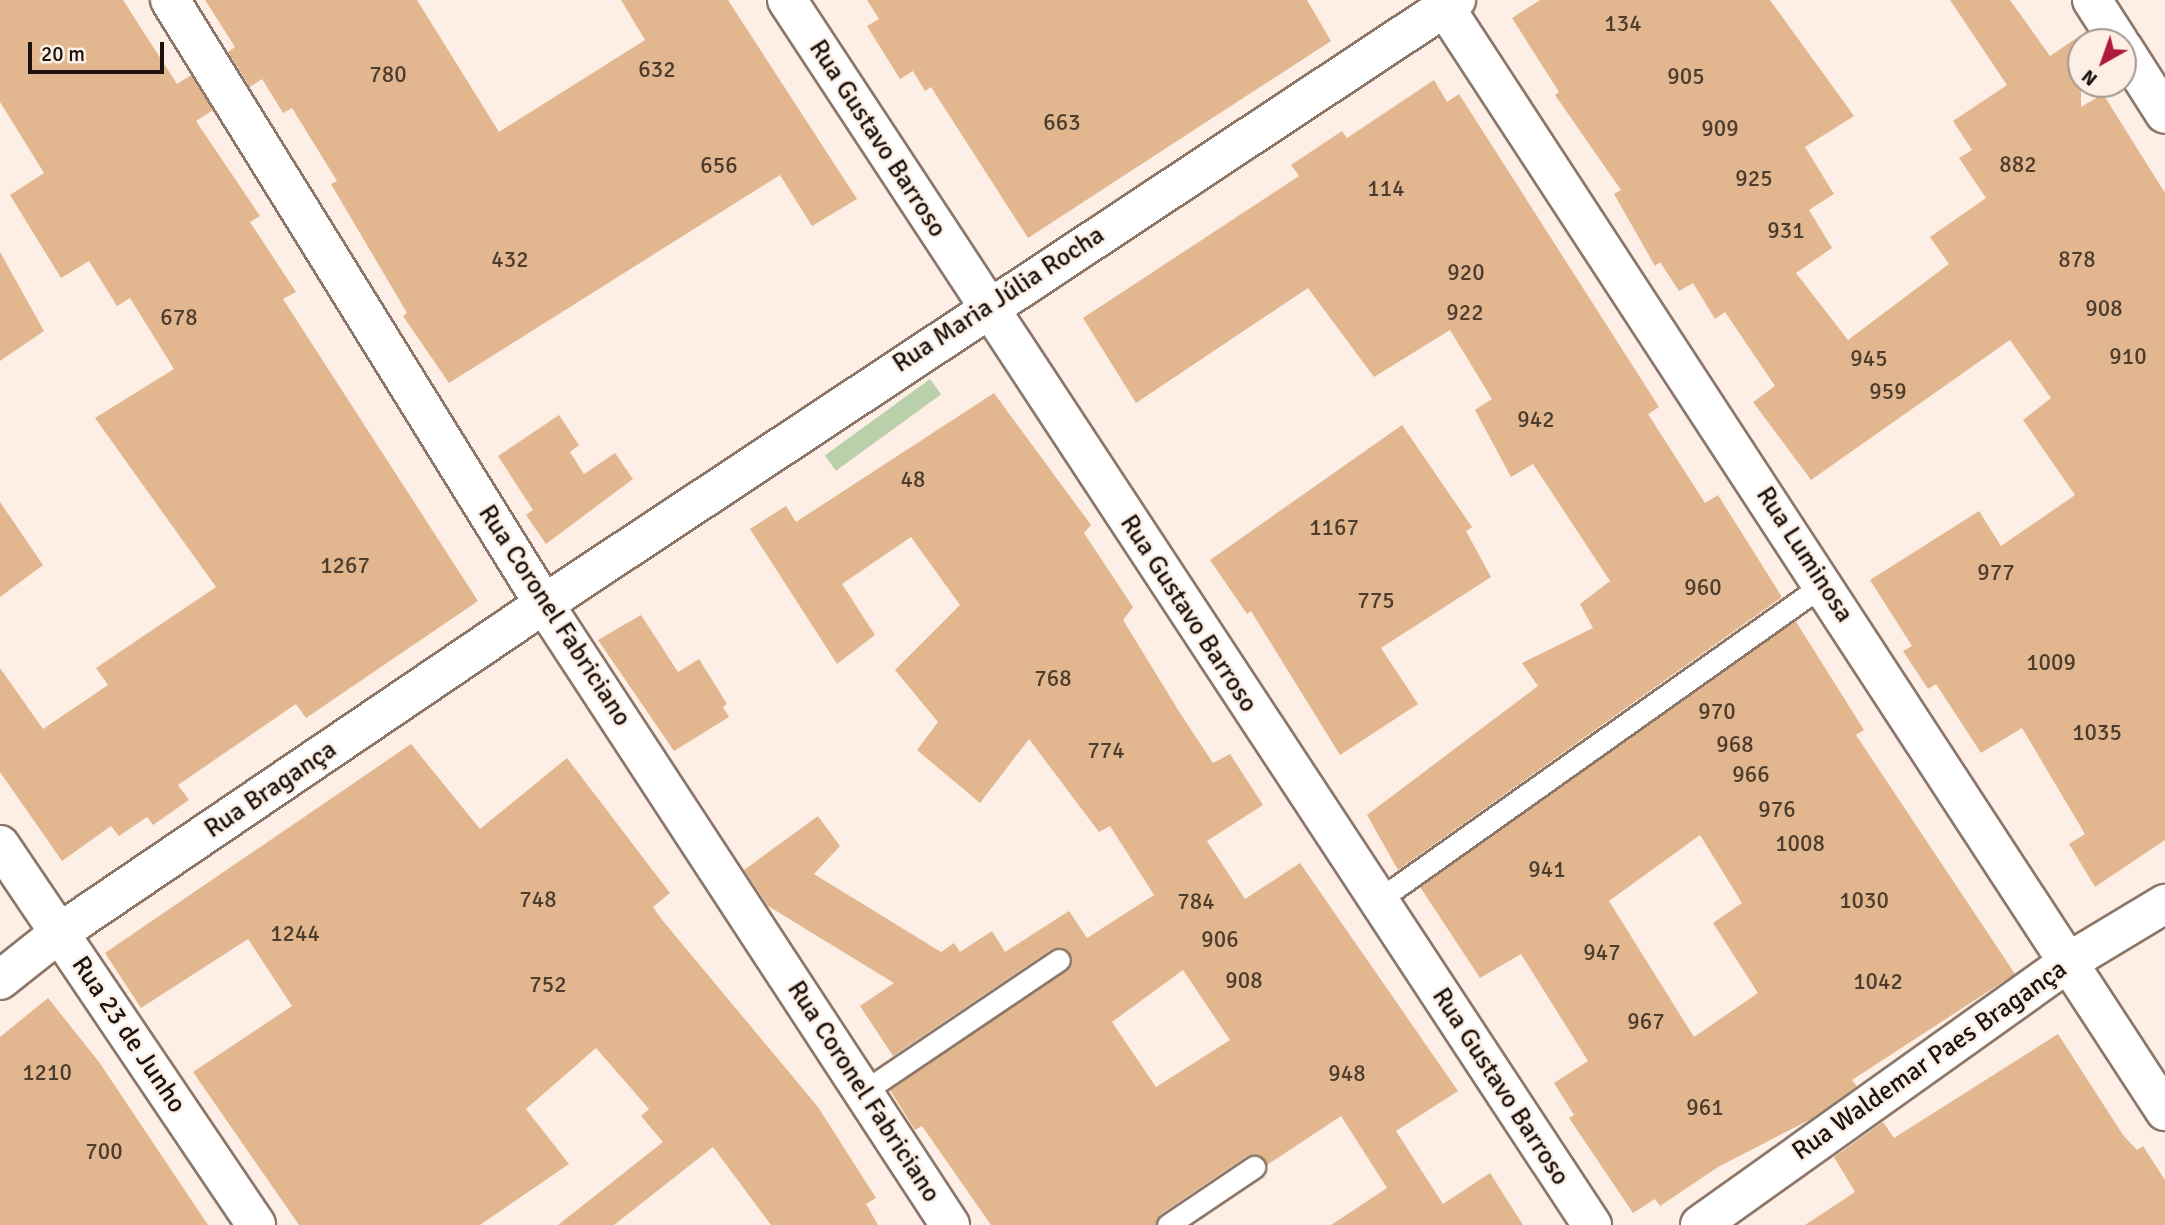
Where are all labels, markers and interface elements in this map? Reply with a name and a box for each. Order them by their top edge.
house number: 134 [1604,10,1642,38]
scale bar [32,28,168,72]
north arrow [2067,28,2137,98]
street label: Rua Gustavo Barroso [802,34,952,244]
text: 20 m [41,41,85,67]
house number: 632 [638,56,676,84]
house number: 780 [369,61,407,89]
house number: 905 [1667,63,1705,91]
text: N [2077,64,2103,91]
house number: 663 [1043,109,1081,137]
house number: 909 [1701,115,1739,143]
house number: 882 [1999,151,2037,179]
house number: 656 [700,152,738,180]
house number: 925 [1735,165,1773,193]
house number: 114 [1367,175,1405,203]
house number: 931 [1767,217,1805,245]
street label: Rua Maria Júlia Rocha [887,220,1111,380]
house number: 432 [491,246,529,274]
house number: 878 [2058,246,2096,274]
house number: 920 [1447,259,1485,287]
house number: 908 [2085,295,2123,323]
house number: 922 [1446,299,1484,327]
house number: 678 [160,304,198,332]
house number: 910 [2109,343,2147,371]
house number: 945 [1850,345,1888,373]
house number: 959 [1869,378,1907,406]
house number: 942 [1517,406,1555,434]
house number: 48 [901,466,925,494]
street label: Rua Luminosa [1749,481,1859,629]
street label: Rua Coronel Fabriciano [471,500,637,732]
street label: Rua Gustavo Barroso [1113,509,1263,719]
house number: 1167 [1309,514,1359,542]
house number: 1267 [320,552,370,580]
house number: 977 [1977,559,2015,587]
house number: 960 [1684,574,1722,602]
house number: 775 [1357,587,1395,615]
house number: 1009 [2026,649,2076,677]
house number: 768 [1034,665,1072,693]
house number: 970 [1698,698,1736,726]
house number: 1035 [2072,719,2122,747]
house number: 968 [1716,731,1754,759]
street label: Rua Bragança [199,734,343,846]
house number: 774 [1087,737,1125,765]
house number: 966 [1732,761,1770,789]
house number: 976 [1758,796,1796,824]
house number: 1008 [1775,830,1825,858]
house number: 941 [1528,856,1566,884]
house number: 748 [519,886,557,914]
house number: 1030 [1839,887,1889,915]
house number: 784 [1177,888,1215,916]
house number: 1244 [270,920,320,948]
house number: 906 [1201,926,1239,954]
house number: 947 [1583,939,1621,967]
street label: Rua 23 de Junho [64,951,192,1119]
street label: Rua Waldemar Paes Bragança [1787,954,2073,1168]
house number: 908 [1225,967,1263,995]
house number: 1042 [1853,968,1903,996]
house number: 752 [529,971,567,999]
street label: Rua Coronel Fabriciano [780,976,946,1208]
street label: Rua Gustavo Barroso [1425,982,1575,1192]
house number: 967 [1627,1008,1665,1036]
house number: 1210 [22,1059,72,1087]
house number: 948 [1328,1060,1366,1088]
house number: 961 [1686,1094,1724,1122]
house number: 700 [85,1138,123,1166]

